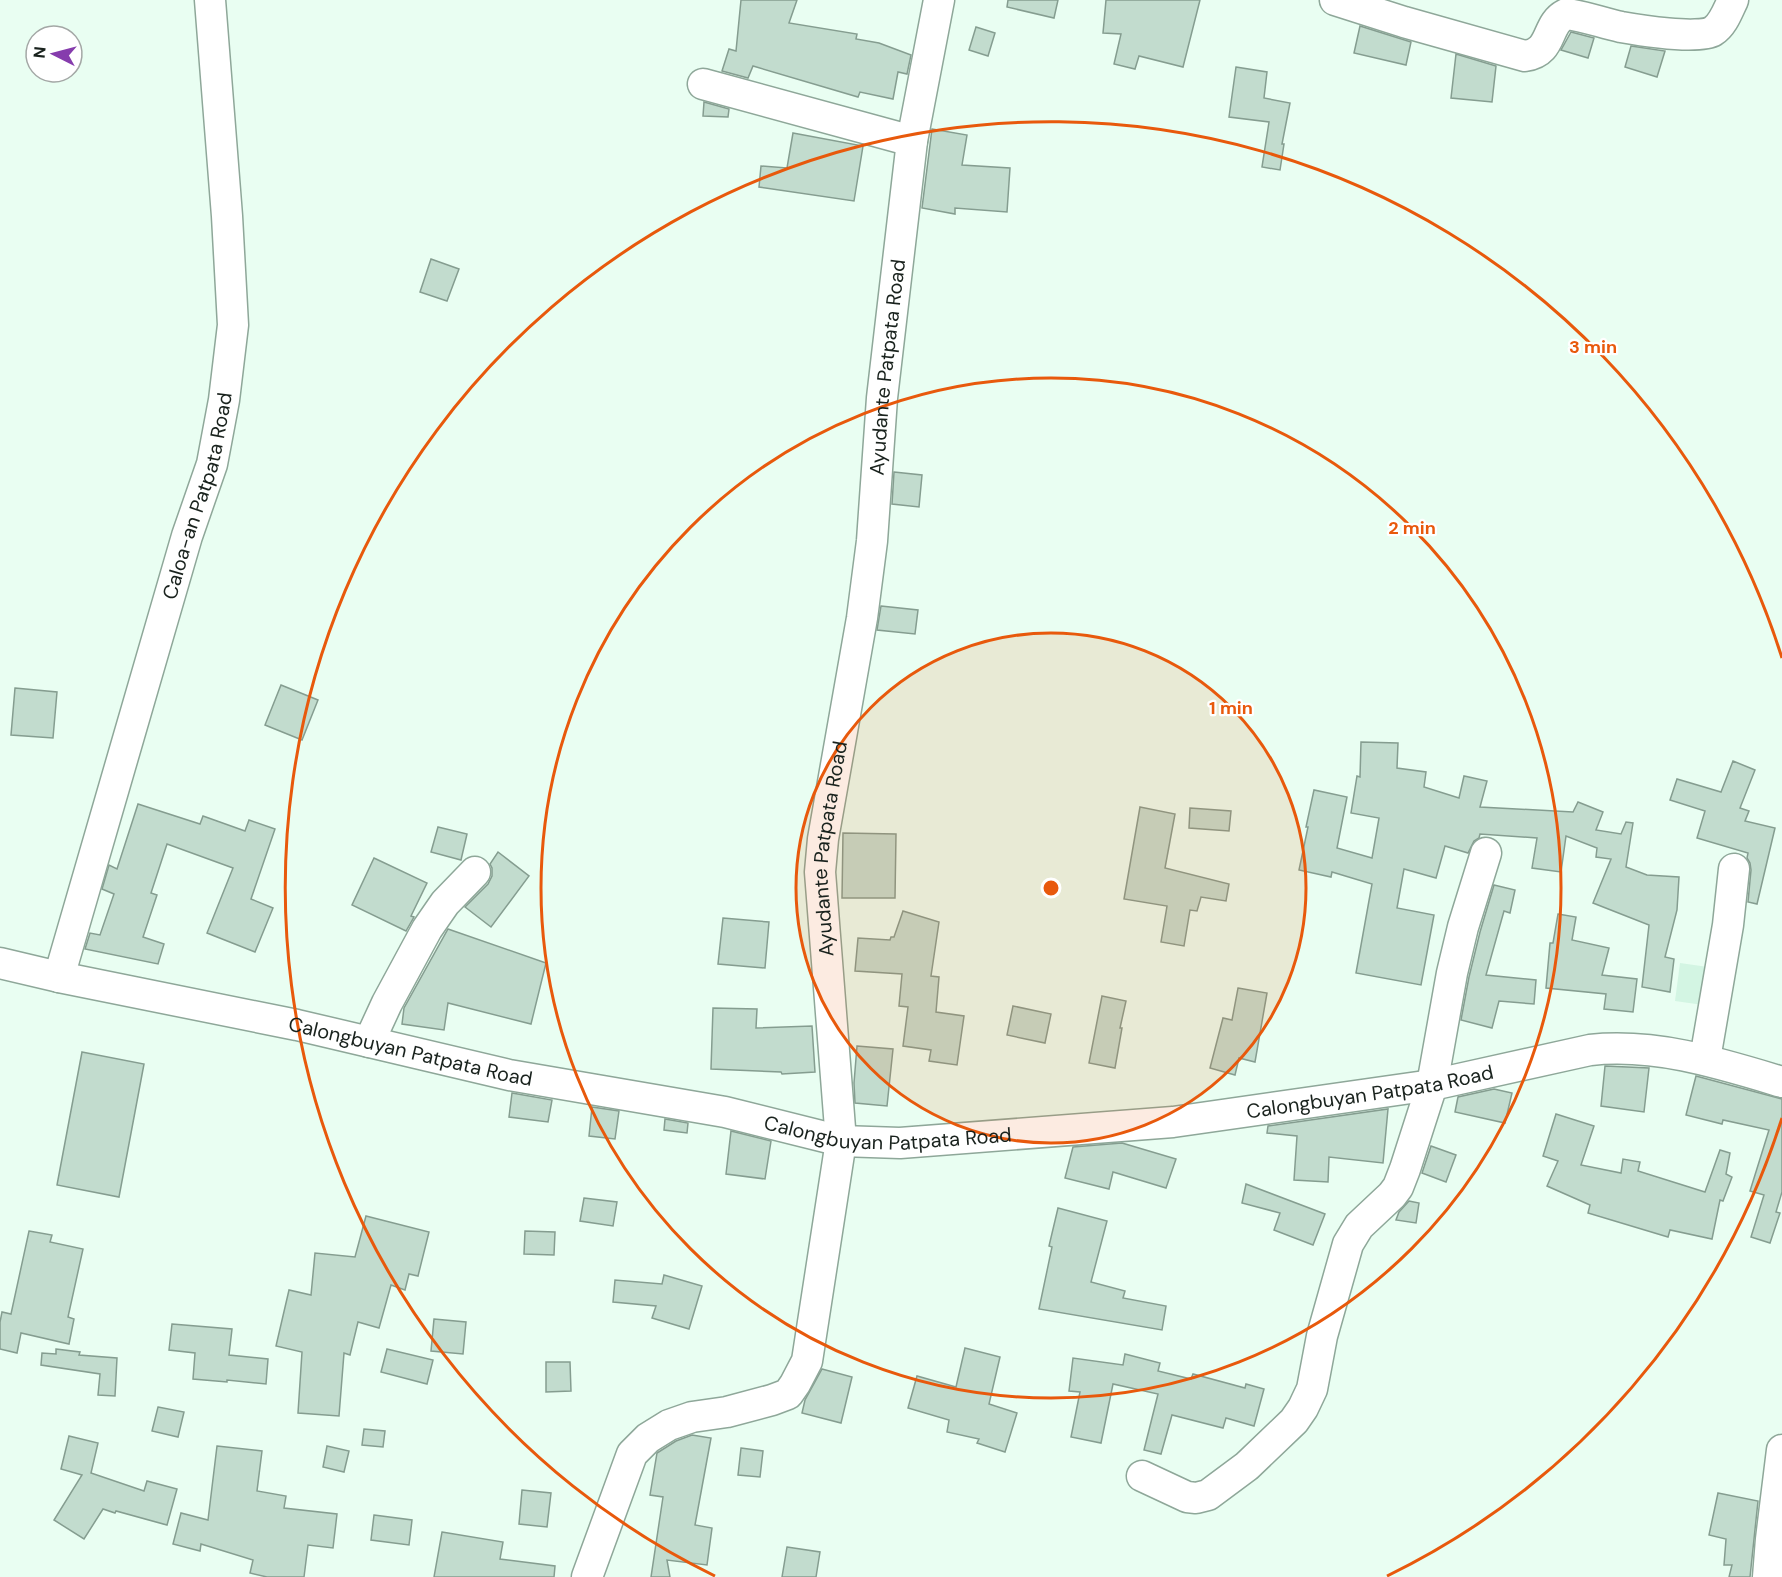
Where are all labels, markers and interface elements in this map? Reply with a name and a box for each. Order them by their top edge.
north arrow [24,24,84,84]
text: N [29,46,51,59]
street label: Ayudante Patpata Road [864,258,911,476]
text: 3 min [1569,335,1617,359]
street label: Caloa-an Patpata Road [156,391,238,602]
text: 2 min [1388,516,1436,540]
text: 1 min [1209,696,1253,720]
street label: Ayudante Patpata Road [807,739,853,958]
centre of rings [1041,878,1061,898]
street label: Calongbuyan Patpata Road [286,1011,535,1092]
street label: Calongbuyan Patpata Road [1245,1059,1496,1124]
street label: Calongbuyan Patpata Road [761,1109,1013,1156]

